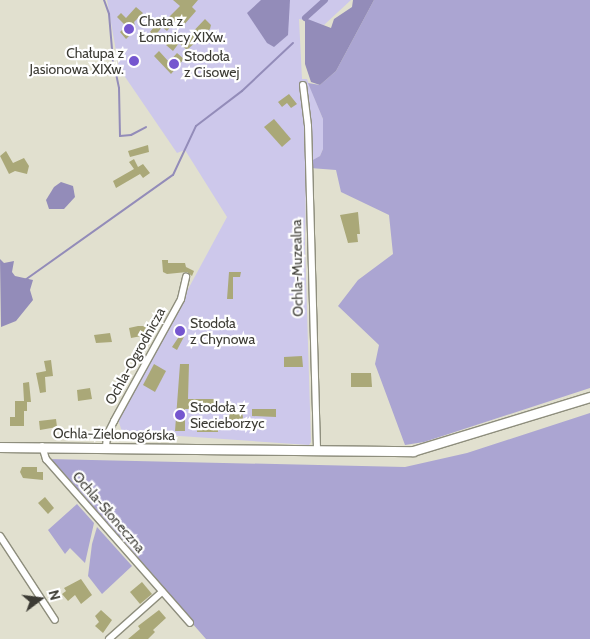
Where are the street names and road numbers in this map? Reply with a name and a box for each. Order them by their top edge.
street label: Ochla-Muzealna [288,219,306,317]
street label: Ochla-Ogrodnicza [101,305,169,407]
street label: Ochla-Zielonogórska [53,425,175,443]
street label: Ochla-Słoneczna [69,468,149,556]

